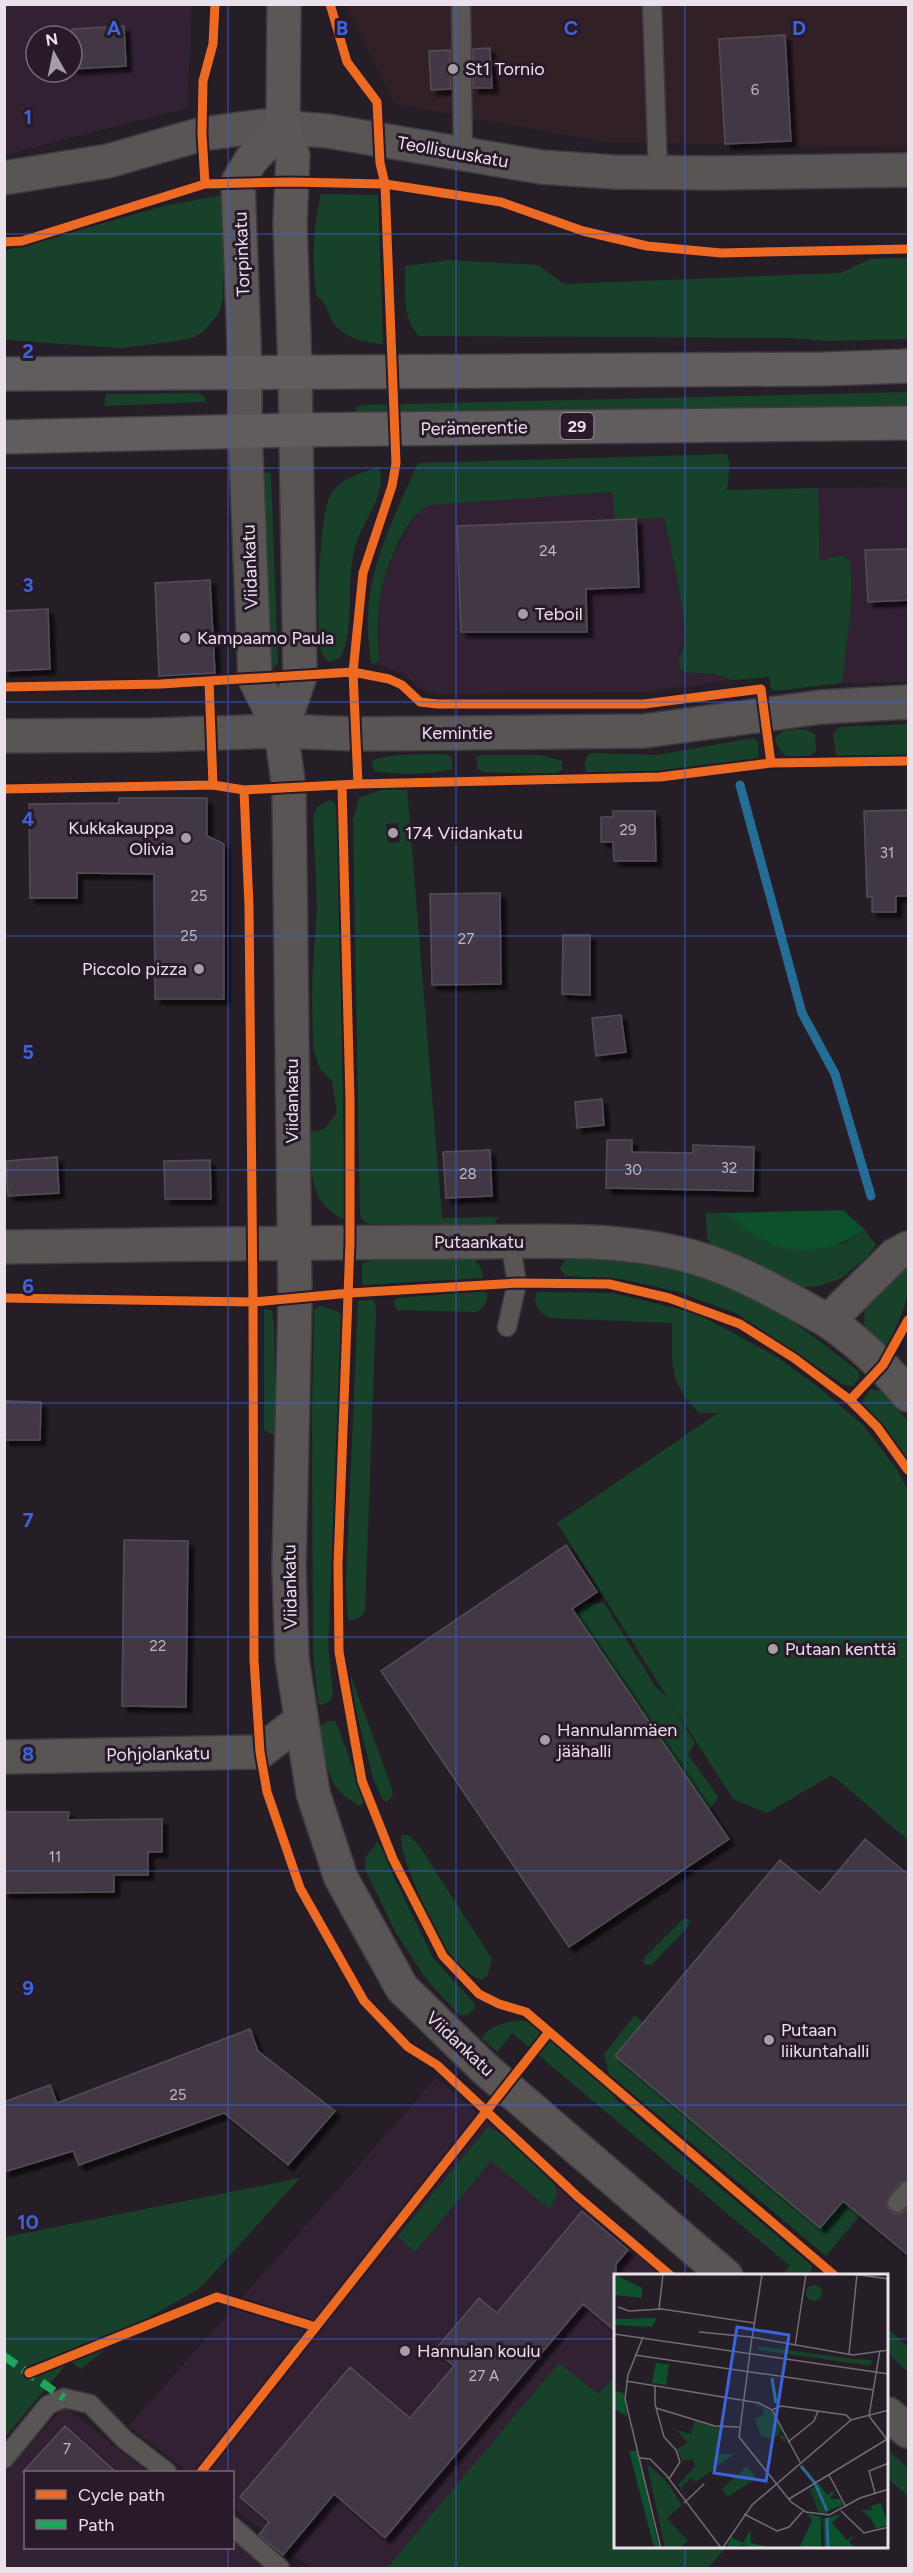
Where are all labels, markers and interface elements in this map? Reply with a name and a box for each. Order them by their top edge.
text: A [107,16,122,40]
text: B [336,16,348,40]
text: C [564,16,578,40]
text: D [792,16,806,40]
north arrow [24,24,84,84]
text: N [44,29,59,50]
place label: St1 Tornio [465,58,545,80]
marker: St1 Tornio [446,62,460,76]
house number: 6 [751,81,760,99]
text: 1 [24,105,32,129]
street label: Teollisuuskatu [396,131,510,173]
street label: Torpinkatu [230,211,254,297]
text: 2 [22,339,34,363]
road number: 29 [560,413,594,439]
street label: Perämerentie [420,416,528,440]
street label: Viidankatu [238,524,262,610]
house number: 24 [539,542,557,560]
text: 3 [22,573,34,597]
place label: Teboil [535,603,583,625]
marker: Teboil [516,607,530,621]
place label: Kampaamo Paula [197,627,334,649]
marker: Kampaamo Paula [178,631,192,645]
street label: Kemintie [421,722,493,744]
text: 4 [22,807,35,831]
place label: Kukkakauppa Olivia [68,817,174,860]
house number: 29 [620,821,636,839]
place label: 174 Viidankatu [405,822,523,844]
marker: 174 Viidankatu [386,826,400,840]
marker: Kukkakauppa Olivia [179,831,193,845]
house number: 31 [880,844,894,862]
house number: 25 [190,887,208,905]
house number: 25 [180,927,198,945]
house number: 27 [458,930,474,948]
place label: Piccolo pizza [82,958,187,980]
marker: Piccolo pizza [192,962,206,976]
text: 5 [22,1040,34,1064]
street label: Viidankatu [281,1058,303,1144]
house number: 32 [721,1159,737,1177]
house number: 30 [624,1161,642,1179]
house number: 28 [459,1165,477,1183]
street label: Putaankatu [434,1231,524,1253]
text: 6 [22,1274,34,1298]
text: 7 [22,1508,34,1532]
street label: Viidankatu [278,1544,302,1630]
house number: 22 [150,1637,166,1655]
place label: Putaan kenttä [785,1638,896,1660]
marker: Putaan kenttä [766,1642,780,1656]
place label: Hannulanmäen jäähalli [556,1719,677,1762]
marker: Hannulanmäen jäähalli [538,1733,552,1747]
text: 8 [22,1742,34,1766]
street label: Pohjolankatu [106,1742,210,1766]
house number: 11 [49,1848,61,1866]
text: 9 [22,1976,34,2000]
street label: Viidankatu [421,2007,499,2081]
place label: Putaan liikuntahalli [781,2019,869,2062]
marker: Putaan liikuntahalli [762,2033,776,2047]
house number: 25 [169,2086,187,2104]
text: 10 [17,2210,39,2234]
inset map [614,2274,889,2549]
place label: Hannulan koulu [417,2340,540,2362]
marker: Hannulan koulu [398,2344,412,2358]
house number: 27 A [469,2367,499,2385]
house number: 7 [63,2440,71,2458]
legend [24,2471,234,2549]
text: Cycle path [78,2484,165,2506]
text: Path [78,2514,114,2536]

